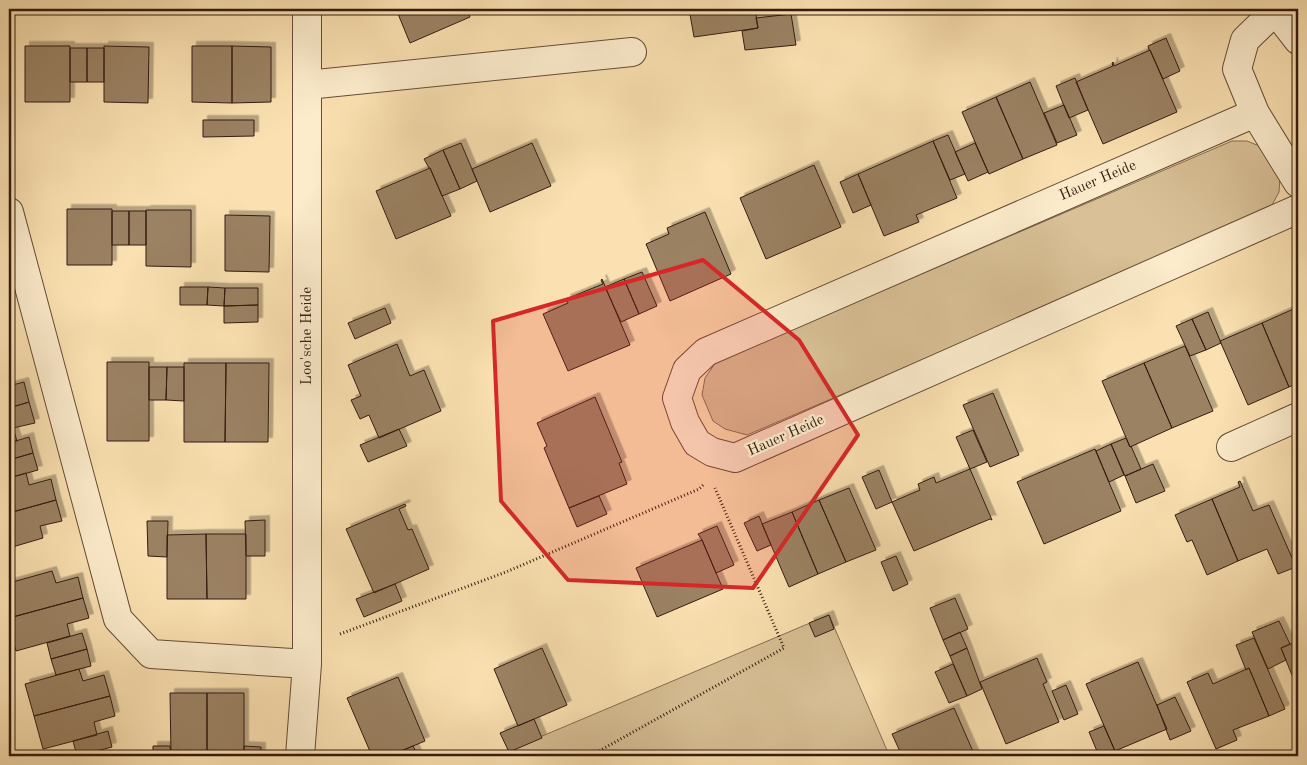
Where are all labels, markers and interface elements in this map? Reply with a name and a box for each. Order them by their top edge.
street label: Hauer Heide [1057,158,1139,204]
street label: Loo'sche Heide [300,287,315,385]
street label: Hauer Heide [745,412,827,460]

